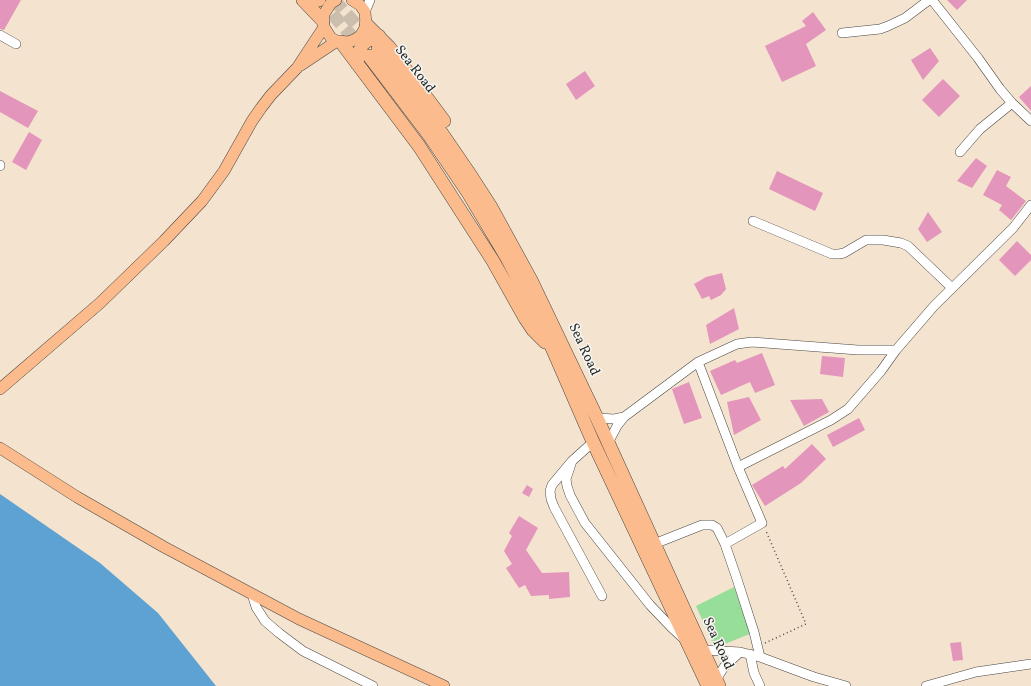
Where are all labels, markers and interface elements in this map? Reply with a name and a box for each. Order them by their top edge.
street label: Sea Road [390,43,438,97]
street label: Sea Road [564,321,602,379]
street label: Sea Road [698,615,736,673]

